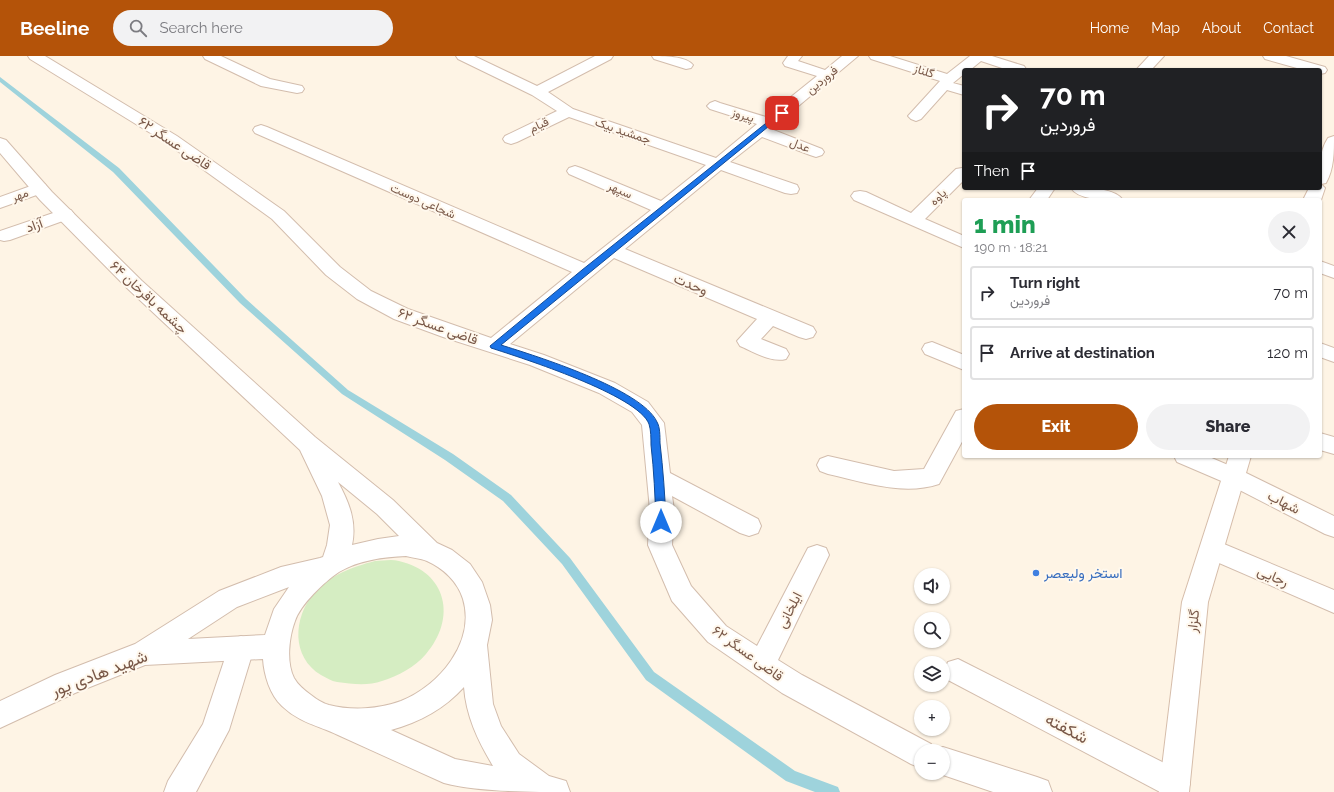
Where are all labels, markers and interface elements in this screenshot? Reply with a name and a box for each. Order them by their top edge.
search box [113,10,393,46]
text: Beeline [20,17,89,39]
icon: search [127,17,149,39]
text: Search here [159,19,243,37]
text: Home [1090,20,1129,36]
text: Map [1151,20,1180,36]
text: About [1202,20,1241,36]
text: Contact [1263,20,1314,36]
street label: گلناز [911,61,936,82]
street label: فروردین [803,63,841,98]
text: 70 m [1040,79,1106,112]
icon: right [974,84,1026,136]
pin [765,96,799,130]
icon: arrive [771,102,793,124]
street label: پیروز [729,105,756,126]
street label: قاضی عسگر ۶۲ [135,113,214,174]
street label: قیام [527,114,552,137]
text: فروردین [1040,114,1096,135]
street label: جمشید بیک [593,115,653,147]
street label: عدل [788,135,812,156]
icon: arrive [1017,160,1039,182]
text: Then [974,162,1009,180]
street label: سپهر [604,178,634,202]
street label: شجاعی دوست [388,180,458,222]
street label: مهر [9,186,31,206]
street label: پاوه [927,186,950,209]
text: 1 min [974,210,1036,239]
button: close [1268,211,1310,253]
street label: آزاد [23,214,47,236]
text: 190 m · 18:21 [974,240,1048,255]
street label: چشمه باقرخان ۶۴ [106,257,191,338]
street label: وحدت [671,270,710,299]
text: Turn right [1010,274,1080,292]
icon: right [976,282,998,304]
text: 70 m [1273,284,1308,302]
text: فروردین [1010,293,1050,308]
street label: قاضی عسگر ۶۲ [396,304,480,349]
icon: arrive [976,342,998,364]
text: Arrive at destination [1010,344,1155,362]
text: 120 m [1267,344,1308,362]
button: Exit [974,404,1138,450]
button: Share [1146,404,1310,450]
street label: شهاب [1265,487,1303,518]
position arrow [640,501,682,543]
street label: رجایی [1255,562,1291,591]
place label: استخر ولیعصر [1043,565,1123,582]
map controls [914,568,950,780]
button: sound [914,568,950,604]
marker: استخر ولیعصر [1031,568,1041,578]
street label: ایلخانی [773,589,806,631]
street label: گلزار [1184,609,1203,635]
button: search [914,612,950,648]
street label: قاضی عسگر ۶۲ [709,622,787,685]
street label: شهید هادی پور [47,645,151,703]
button: layers [914,656,950,692]
button: + [914,700,950,736]
street label: شکفته [1042,708,1092,748]
button: − [914,744,950,780]

